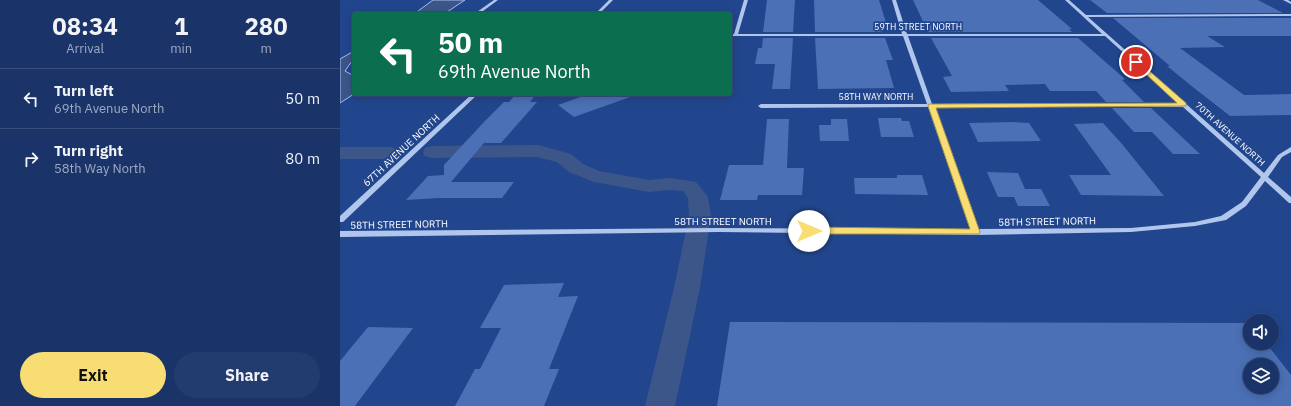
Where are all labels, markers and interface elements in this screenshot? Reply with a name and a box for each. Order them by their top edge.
text: 08:34 [52,10,118,42]
text: 1 [174,10,188,42]
text: 280 [244,10,288,42]
street label: 59TH STREET NORTH [874,21,962,32]
text: 50 m [438,24,503,61]
icon: left [372,28,424,80]
text: Arrival [66,40,104,57]
text: min [170,40,192,57]
text: m [260,40,272,57]
pin [1119,45,1153,79]
icon: arrive [1125,51,1147,73]
text: 69th Avenue North [438,60,591,83]
text: Turn left [54,81,114,100]
icon: left [20,88,42,110]
text: 50 m [285,89,320,108]
street label: 58TH WAY NORTH [839,91,913,102]
street label: 70TH AVENUE NORTH [1193,99,1268,168]
text: 69th Avenue North [54,100,164,117]
street label: 67TH AVENUE NORTH [360,111,442,189]
text: Turn right [54,141,123,160]
icon: right [20,148,42,170]
text: 80 m [285,149,320,168]
text: 58th Way North [54,160,146,177]
position arrow [788,210,830,252]
street label: 58TH STREET NORTH [998,214,1096,229]
street label: 58TH STREET NORTH [674,215,772,228]
street label: 58TH STREET NORTH [350,217,448,232]
map controls [1243,314,1279,394]
button: sound [1243,314,1279,350]
button: Exit [20,352,166,398]
button: Share [174,352,320,398]
button: layers [1243,358,1279,394]

